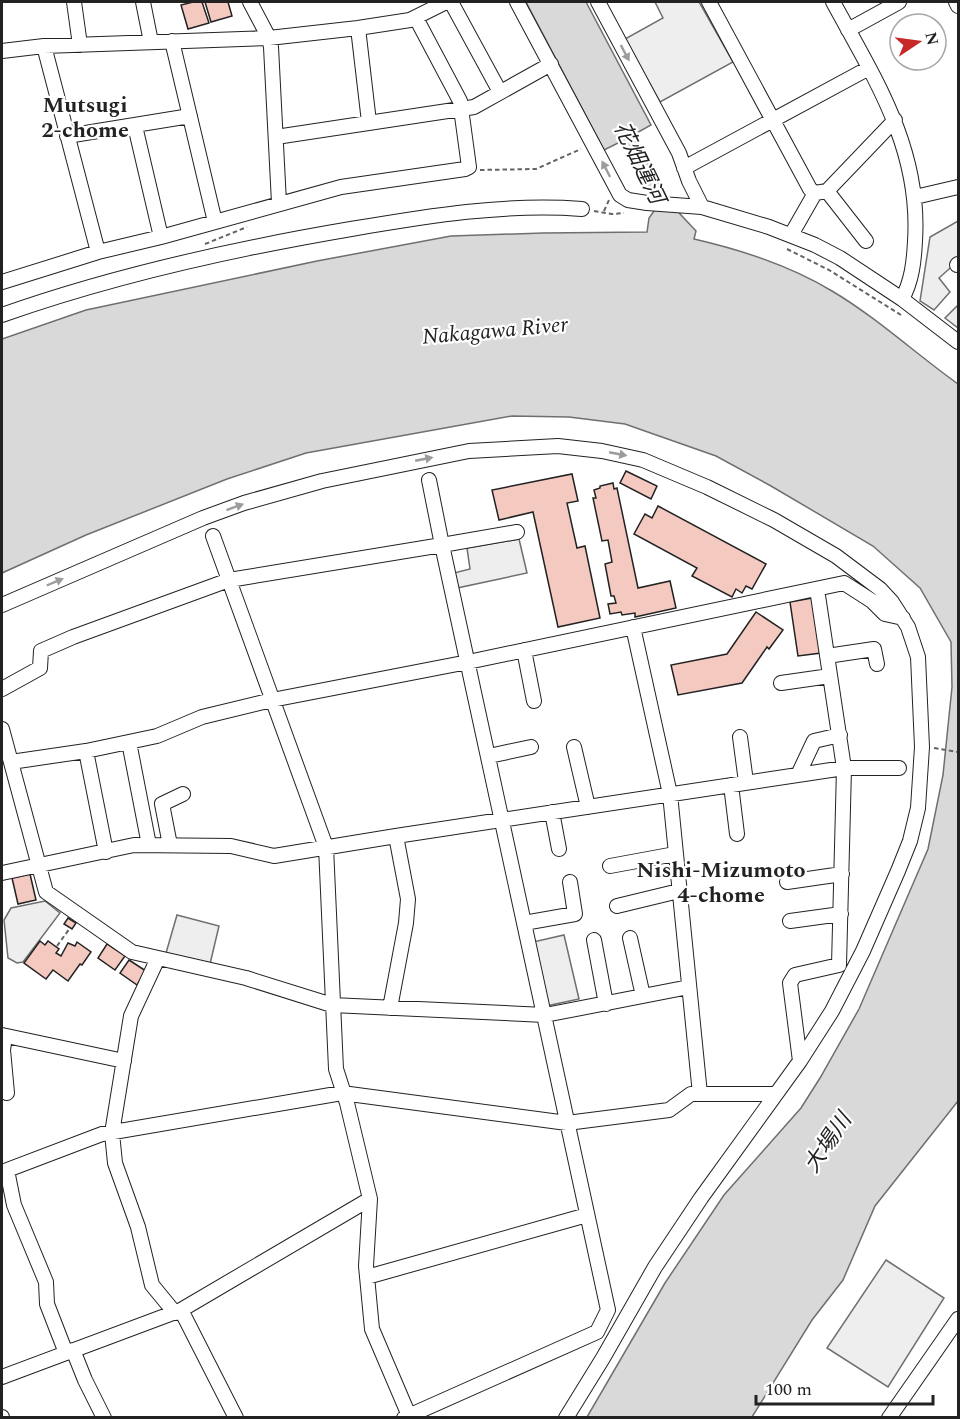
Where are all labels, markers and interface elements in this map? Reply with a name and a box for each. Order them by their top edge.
north arrow [888,12,948,72]
text: N [918,30,945,48]
one-way arrow [620,45,630,62]
district label: Mutsugi 2-chome [41,89,129,147]
water label: 花畑運河 [605,116,675,213]
one-way arrow [601,160,610,177]
water label: Nakagawa River [421,308,570,354]
one-way arrow [608,450,627,459]
one-way arrow [415,454,434,463]
one-way arrow [226,501,244,511]
one-way arrow [47,577,65,587]
district label: Nishi-Mizumoto 4-chome [636,854,806,912]
water label: 大場川 [796,1105,861,1180]
scale bar [756,1368,933,1406]
text: 100 m [765,1376,812,1403]

